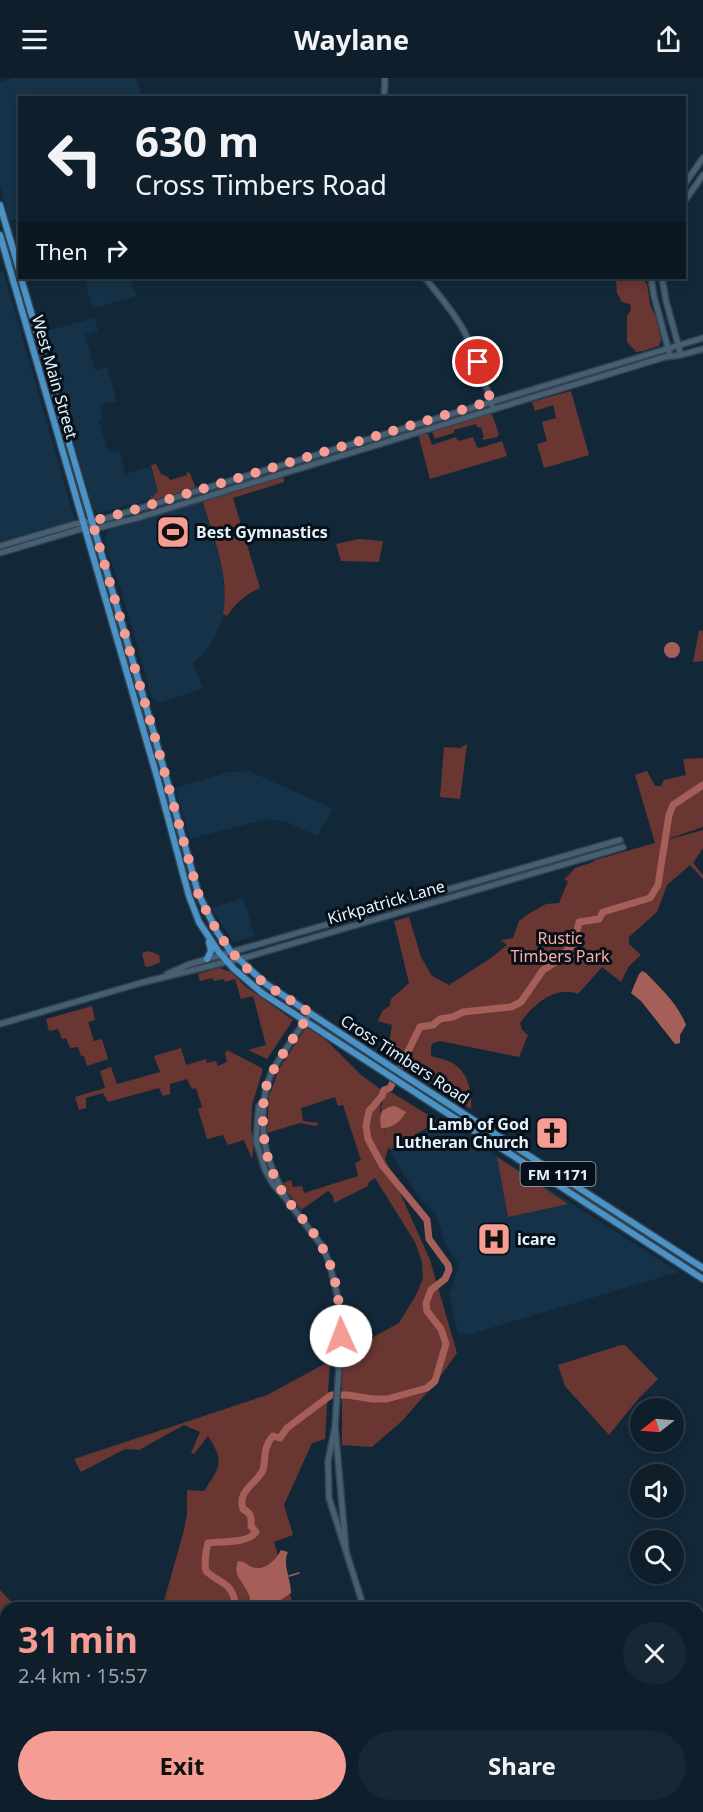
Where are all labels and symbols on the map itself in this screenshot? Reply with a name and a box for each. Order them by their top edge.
street label: West Main Street [27,313,83,442]
pin [452,336,503,387]
sports icon: Best Gymnastics [155,514,191,550]
place label: Best Gymnastics [196,521,328,543]
street label: Kirkpatrick Lane [325,875,447,929]
park label: Rustic Timbers Park [510,927,610,967]
street label: Cross Timbers Road [336,1009,474,1109]
place label: Lamb of God Lutheran Church [395,1113,529,1153]
church icon: Lamb of God Lutheran Church [534,1115,570,1151]
road number: FM 1171 [520,1162,596,1186]
hospital icon: icare [476,1221,512,1257]
place label: icare [517,1228,556,1250]
position arrow [309,1304,373,1368]
north arrow [630,1398,684,1452]

